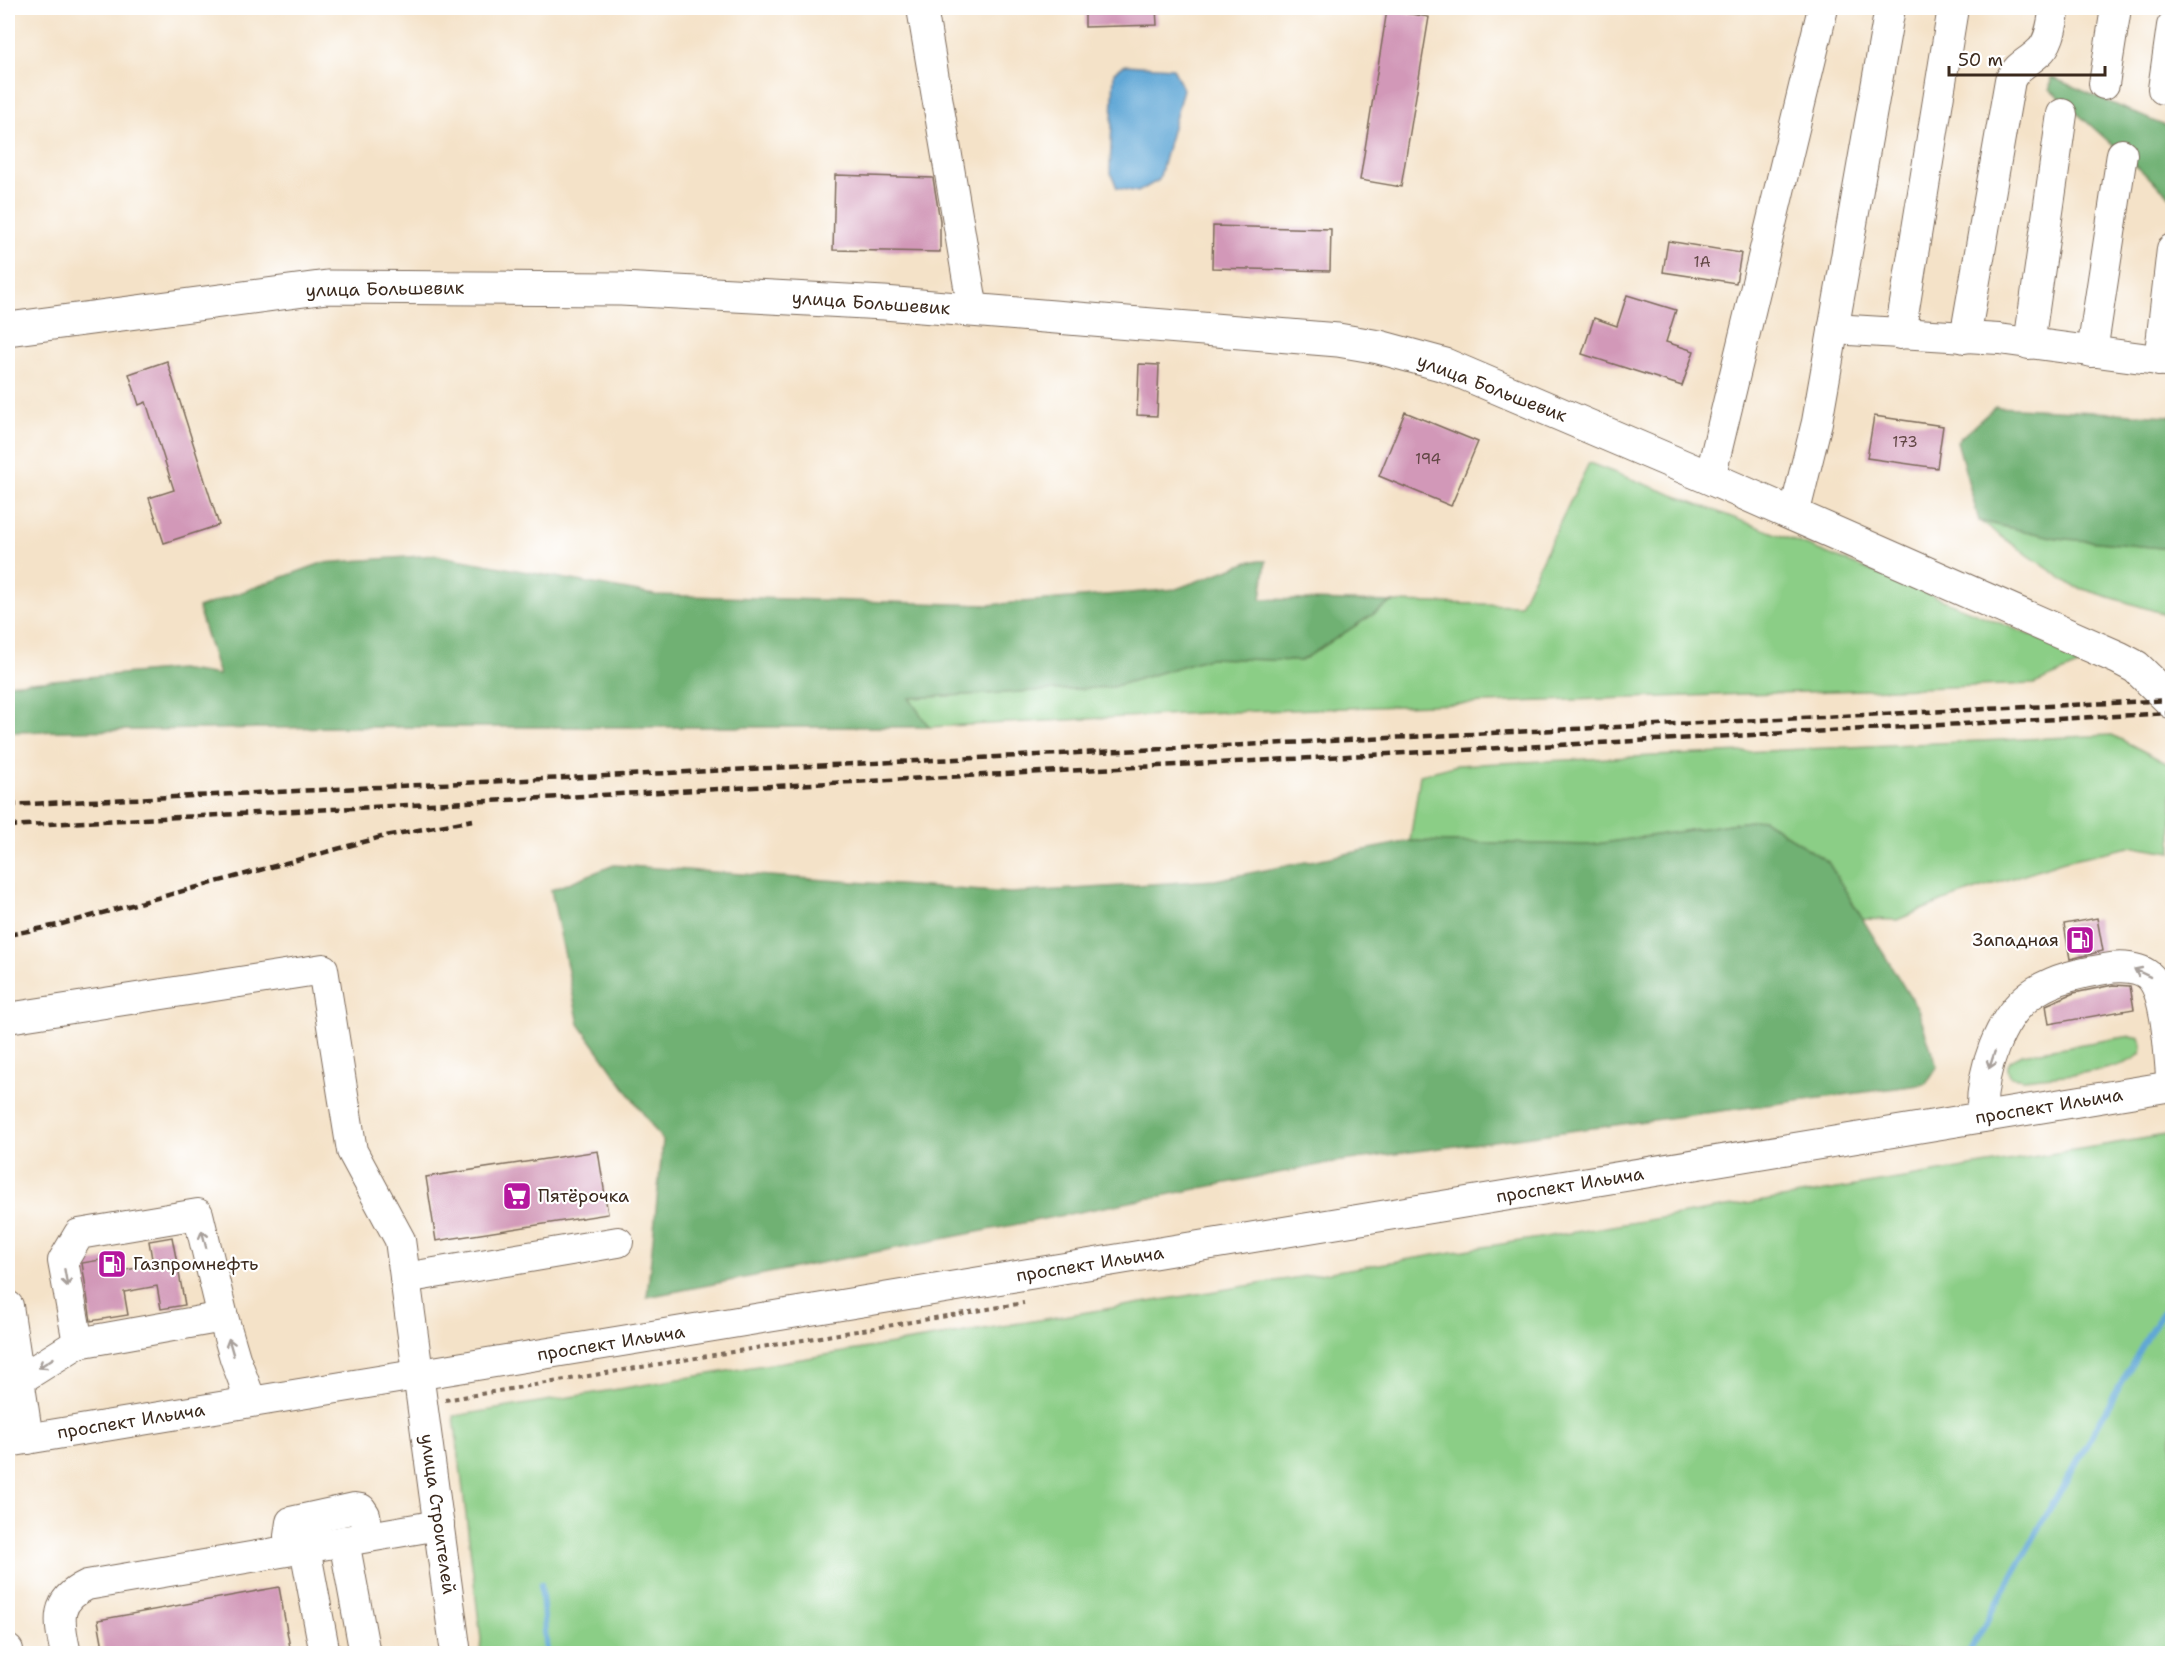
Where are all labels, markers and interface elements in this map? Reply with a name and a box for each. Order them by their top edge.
scale bar [1949,39,2105,77]
text: 50 m [1958,48,2003,72]
house number: 1А [1693,252,1711,272]
street label: улица Большевик [305,276,465,302]
street label: улица Большевик [791,285,951,321]
street label: улица Большевик [1414,348,1571,428]
house number: 173 [1892,432,1918,452]
house number: 194 [1415,449,1441,469]
fuel station icon: Западная [2064,924,2096,956]
place label: Западная [1972,928,2059,952]
one-way arrow [2133,967,2151,979]
one-way arrow [1986,1050,1997,1069]
street label: проспект Ильича [1973,1082,2125,1130]
street label: проспект Ильича [1494,1161,1646,1209]
supermarket icon: Пятёрочка [501,1180,533,1212]
place label: Пятёрочка [538,1184,629,1208]
one-way arrow [198,1230,210,1249]
street label: проспект Ильича [1014,1240,1166,1288]
fuel station icon: Газпромнефть [96,1248,128,1280]
place label: Газпромнефть [133,1252,258,1276]
one-way arrow [61,1267,72,1287]
street label: проспект Ильича [535,1319,687,1367]
one-way arrow [225,1337,237,1356]
one-way arrow [38,1358,55,1370]
street label: проспект Ильича [55,1397,207,1445]
street label: улица Строителей [415,1432,461,1596]

